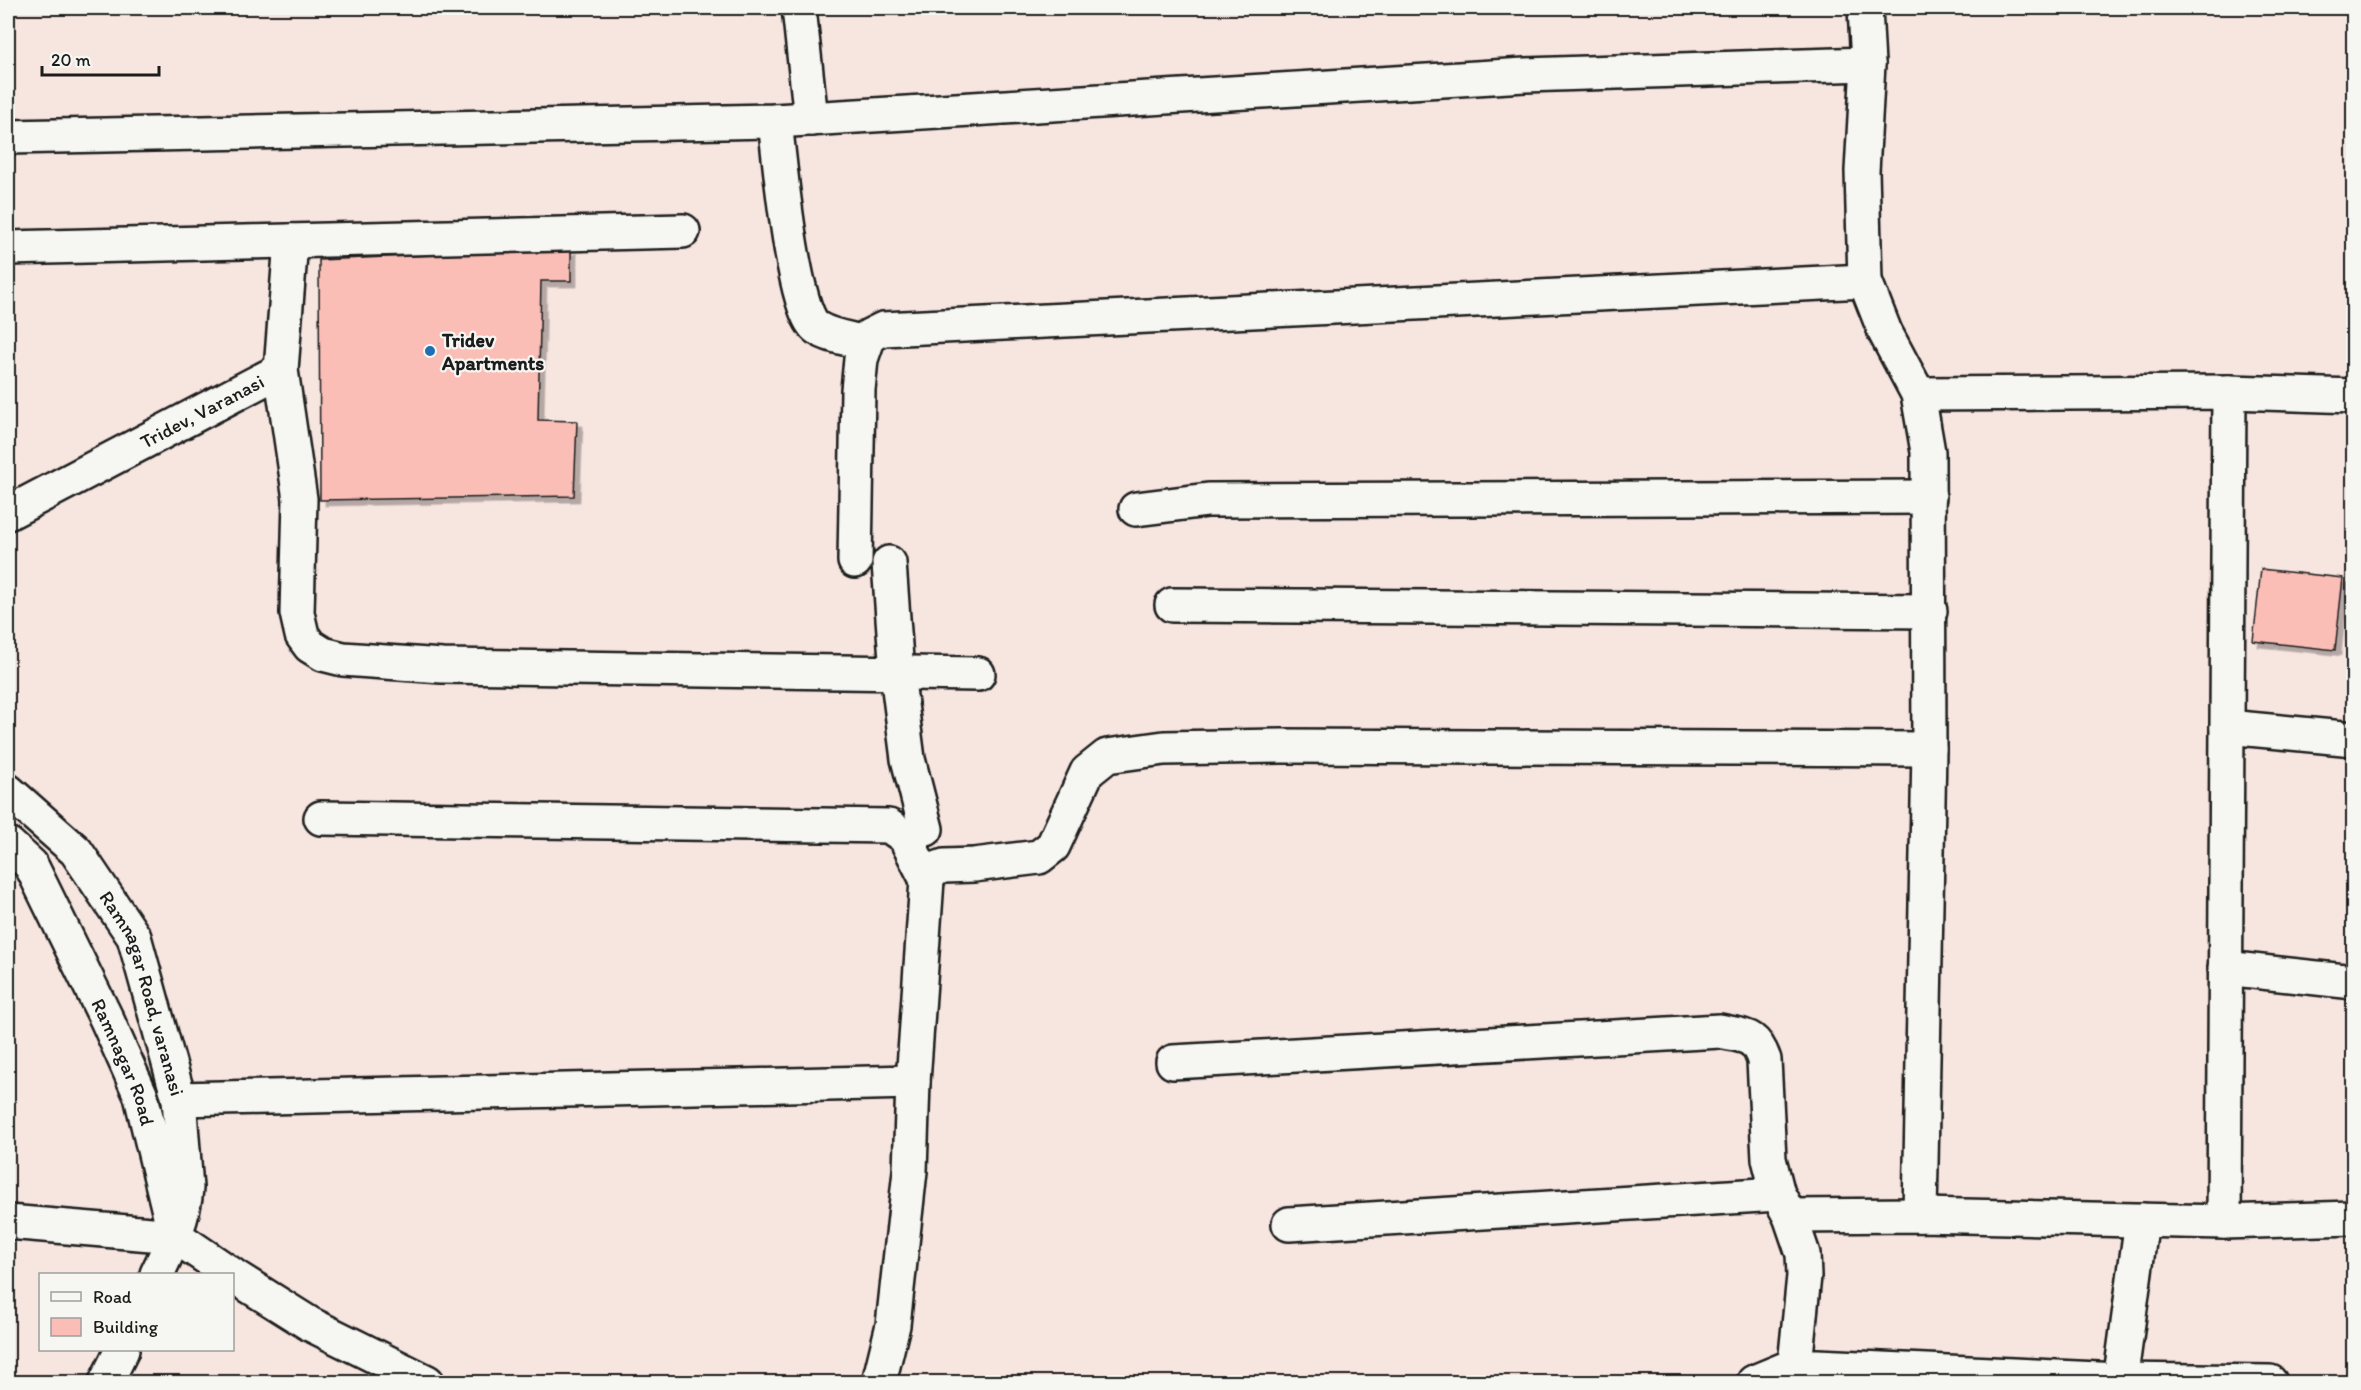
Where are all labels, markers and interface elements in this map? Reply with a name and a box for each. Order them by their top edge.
scale bar [42,39,159,77]
text: 20 m [51,49,91,71]
place label: Tridev Apartments [441,328,544,376]
marker: Tridev Apartments [423,344,437,358]
street label: Tridev, Varanasi [136,369,268,454]
street label: Ramnagar Road, varanasi [90,889,188,1101]
street label: Ramnagar Road [85,995,159,1131]
legend [39,1273,234,1351]
text: Road [93,1286,132,1308]
text: Building [93,1316,159,1338]

